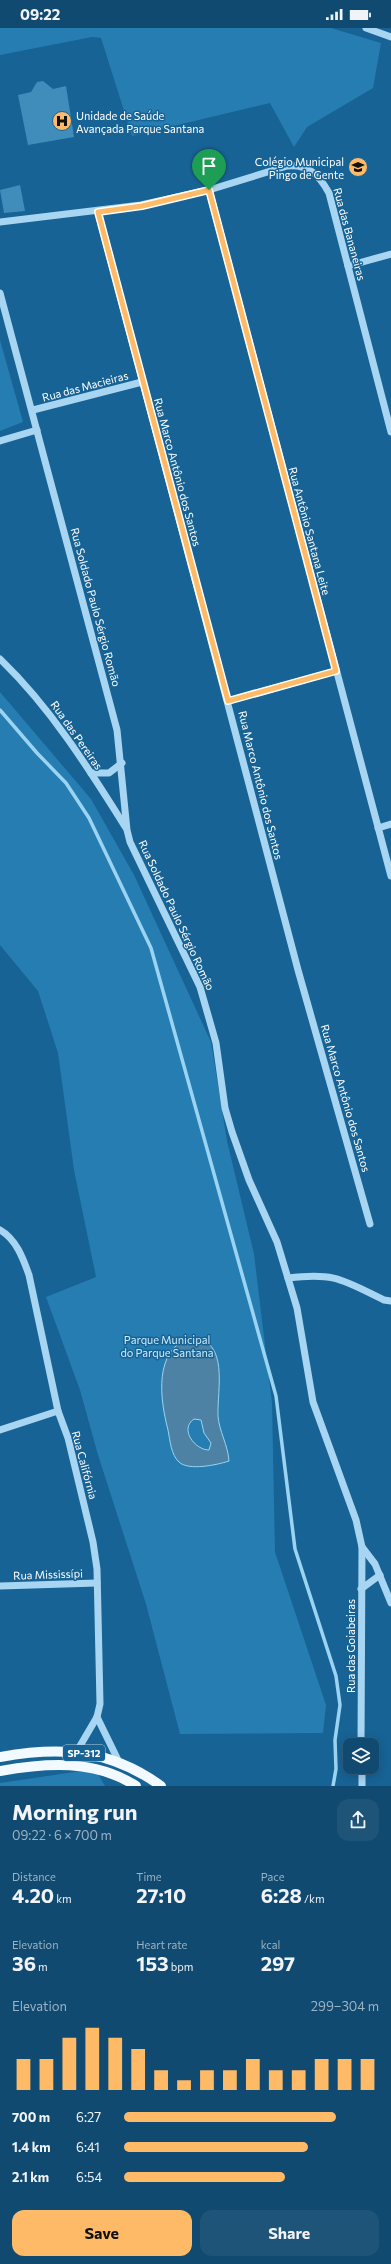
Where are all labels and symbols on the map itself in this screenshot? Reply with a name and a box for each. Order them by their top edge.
place label: Unidade de Saúde Avançada Parque Santana [76,109,204,135]
hospital icon: Unidade de Saúde Avançada Parque Santana [51,110,73,132]
pin [192,149,226,190]
place label: Colégio Municipal Pingo de Gente [255,155,344,181]
school or university icon: Colégio Municipal Pingo de Gente [347,156,369,178]
street label: Rua das Bananeiras [331,186,369,282]
street label: Rua das Macieiras [40,368,130,404]
street label: Rua Marco Antônio dos Santos [152,396,204,548]
street label: Rua Antônio Santana Leite [287,466,333,597]
street label: Rua Soldado Paulo Sérgio Romão [68,526,124,688]
street label: Rua das Pereiras [48,698,106,772]
street label: Rua Marco Antônio dos Santos [236,709,286,861]
street label: Rua Soldado Paulo Sérgio Romão [136,838,218,992]
street label: Rua Marco Antônio dos Santos [319,1023,373,1173]
park label: Parque Municipal do Parque Santana [120,1333,214,1359]
street label: Rua Califórnia [70,1429,100,1501]
street label: Rua Mississípi [13,1566,83,1582]
street label: Rua das Goiabeiras [344,1599,357,1693]
road number: SP-312 [63,1745,105,1761]

